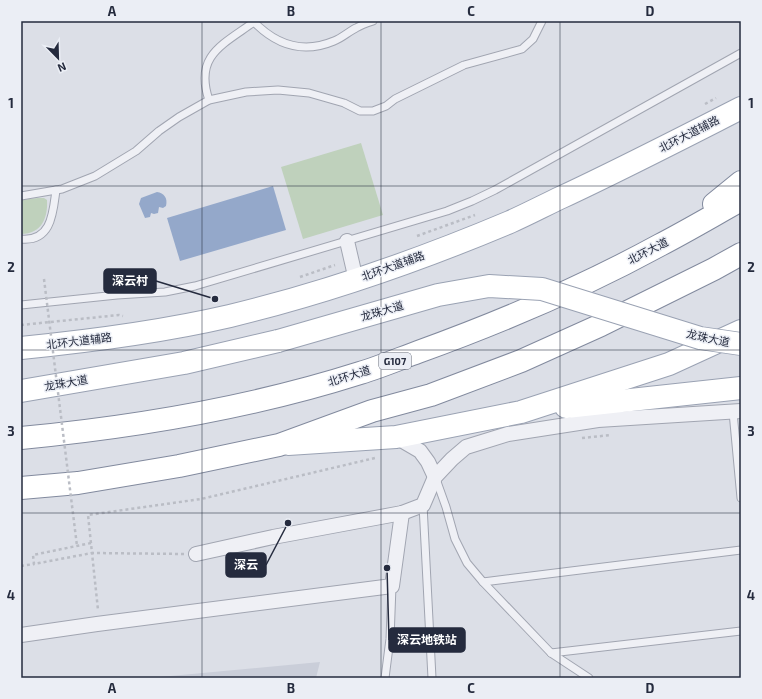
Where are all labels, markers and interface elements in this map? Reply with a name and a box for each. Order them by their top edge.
text: A [108,3,117,19]
text: B [287,3,295,19]
text: C [467,3,475,19]
text: D [646,3,655,19]
north arrow [38,38,78,78]
text: N [56,60,68,75]
text: 1 [8,95,14,111]
text: 1 [748,95,754,111]
street label: 北环大道辅路 [656,113,721,154]
street label: 北环大道 [625,235,670,266]
street label: 北环大道辅路 [360,248,426,283]
text: 2 [7,259,15,275]
text: 2 [747,259,755,275]
callout: 深云村 [104,269,156,293]
text: 深云村 [112,273,148,287]
street label: 龙珠大道 [359,298,405,323]
street label: 龙珠大道 [685,327,731,348]
street label: 北环大道辅路 [45,330,112,351]
road number: G107 [379,353,411,369]
street label: 北环大道 [326,363,372,388]
street label: 龙珠大道 [43,372,89,393]
text: 3 [7,423,15,439]
text: 3 [747,423,755,439]
callout: 深云 [226,553,266,577]
text: 深云 [234,557,258,571]
text: 4 [7,587,15,603]
text: 4 [747,587,755,603]
callout: 深云地铁站 [389,628,465,652]
text: 深云地铁站 [397,632,457,646]
text: A [108,680,117,696]
text: B [287,680,295,696]
text: C [467,680,475,696]
text: D [646,680,655,696]

